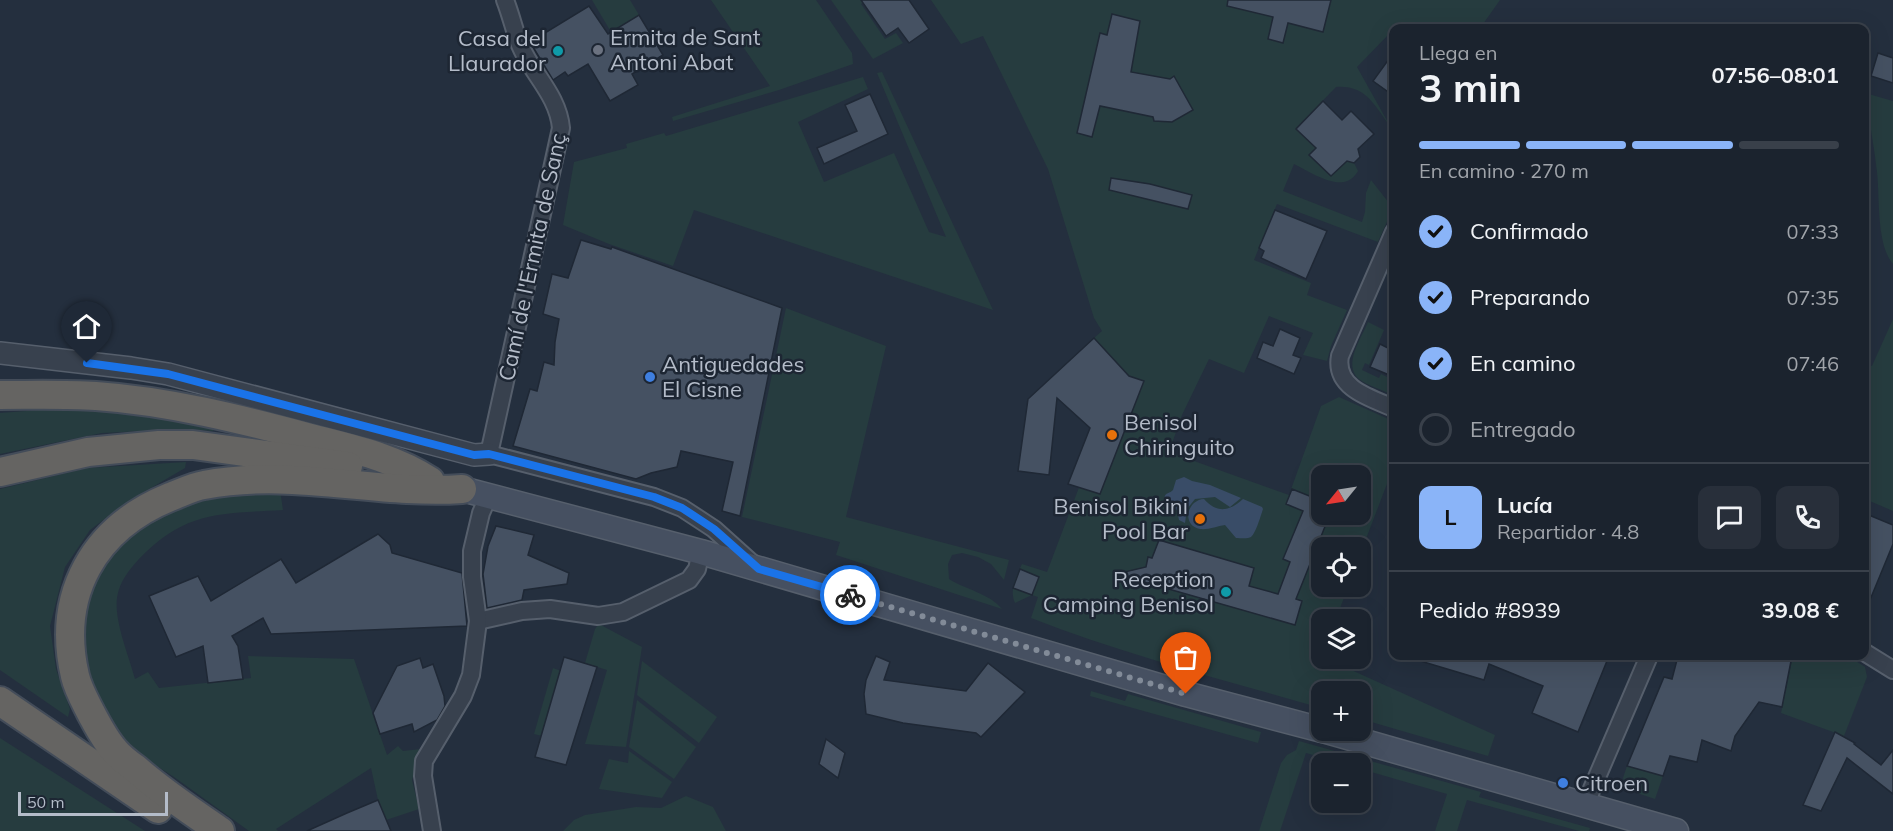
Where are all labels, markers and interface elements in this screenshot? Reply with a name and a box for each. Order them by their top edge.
place label: Ermita de Sant Antoni Abat [610,23,761,76]
place label: Casa del Llaurador [448,24,546,77]
text: Llega en [1419,40,1497,65]
marker: Ermita de Sant Antoni Abat [591,43,605,57]
marker: Casa del Llaurador [551,44,565,58]
text: 07:56–08:01 [1711,61,1839,89]
text: 3 min [1419,63,1522,112]
street label: Camí de l'Ermita de Sanç [492,130,572,384]
text: En camino · 270 m [1419,158,1589,183]
icon: check [1419,215,1452,248]
text: Confirmado [1470,217,1589,245]
text: 07:33 [1786,219,1839,244]
icon: check [1419,281,1452,314]
text: Preparando [1470,283,1590,311]
text: 07:35 [1786,285,1839,310]
pin [61,301,112,363]
icon: home [70,310,103,343]
icon: check [1419,347,1452,380]
text: En camino [1470,349,1576,377]
place label: Antiguedades El Cisne [662,350,804,403]
text: 07:46 [1786,351,1839,376]
marker: Antiguedades El Cisne [643,370,657,384]
place label: Benisol Chiringuito [1124,408,1235,461]
text: Entregado [1470,415,1576,443]
marker: Benisol Chiringuito [1105,428,1119,442]
north arrow [1311,465,1371,525]
map controls [1311,465,1371,813]
button: chat [1698,486,1761,549]
button: phone [1776,486,1839,549]
text: Lucía [1497,491,1553,519]
place label: Benisol Bikini Pool Bar [1054,492,1188,545]
text: L [1444,503,1457,531]
marker: Benisol Bikini Pool Bar [1193,512,1207,526]
text: Repartidor · 4.8 [1497,519,1639,544]
button: locate [1311,537,1371,597]
courier [820,565,880,625]
place label: Reception Camping Benisol [1043,565,1214,618]
icon: bike [834,579,867,612]
marker: Reception Camping Benisol [1219,585,1233,599]
text: Pedido #8939 [1419,596,1561,624]
text: 39.08 € [1762,596,1839,624]
button: layers [1311,609,1371,669]
pin [1160,632,1211,694]
icon: bag [1169,641,1202,674]
button: + [1311,681,1371,741]
button: − [1311,753,1371,813]
place label: Citroen [1575,769,1648,797]
marker: Citroen [1556,776,1570,790]
scale bar [18,789,168,816]
text: 50 m [27,792,64,812]

